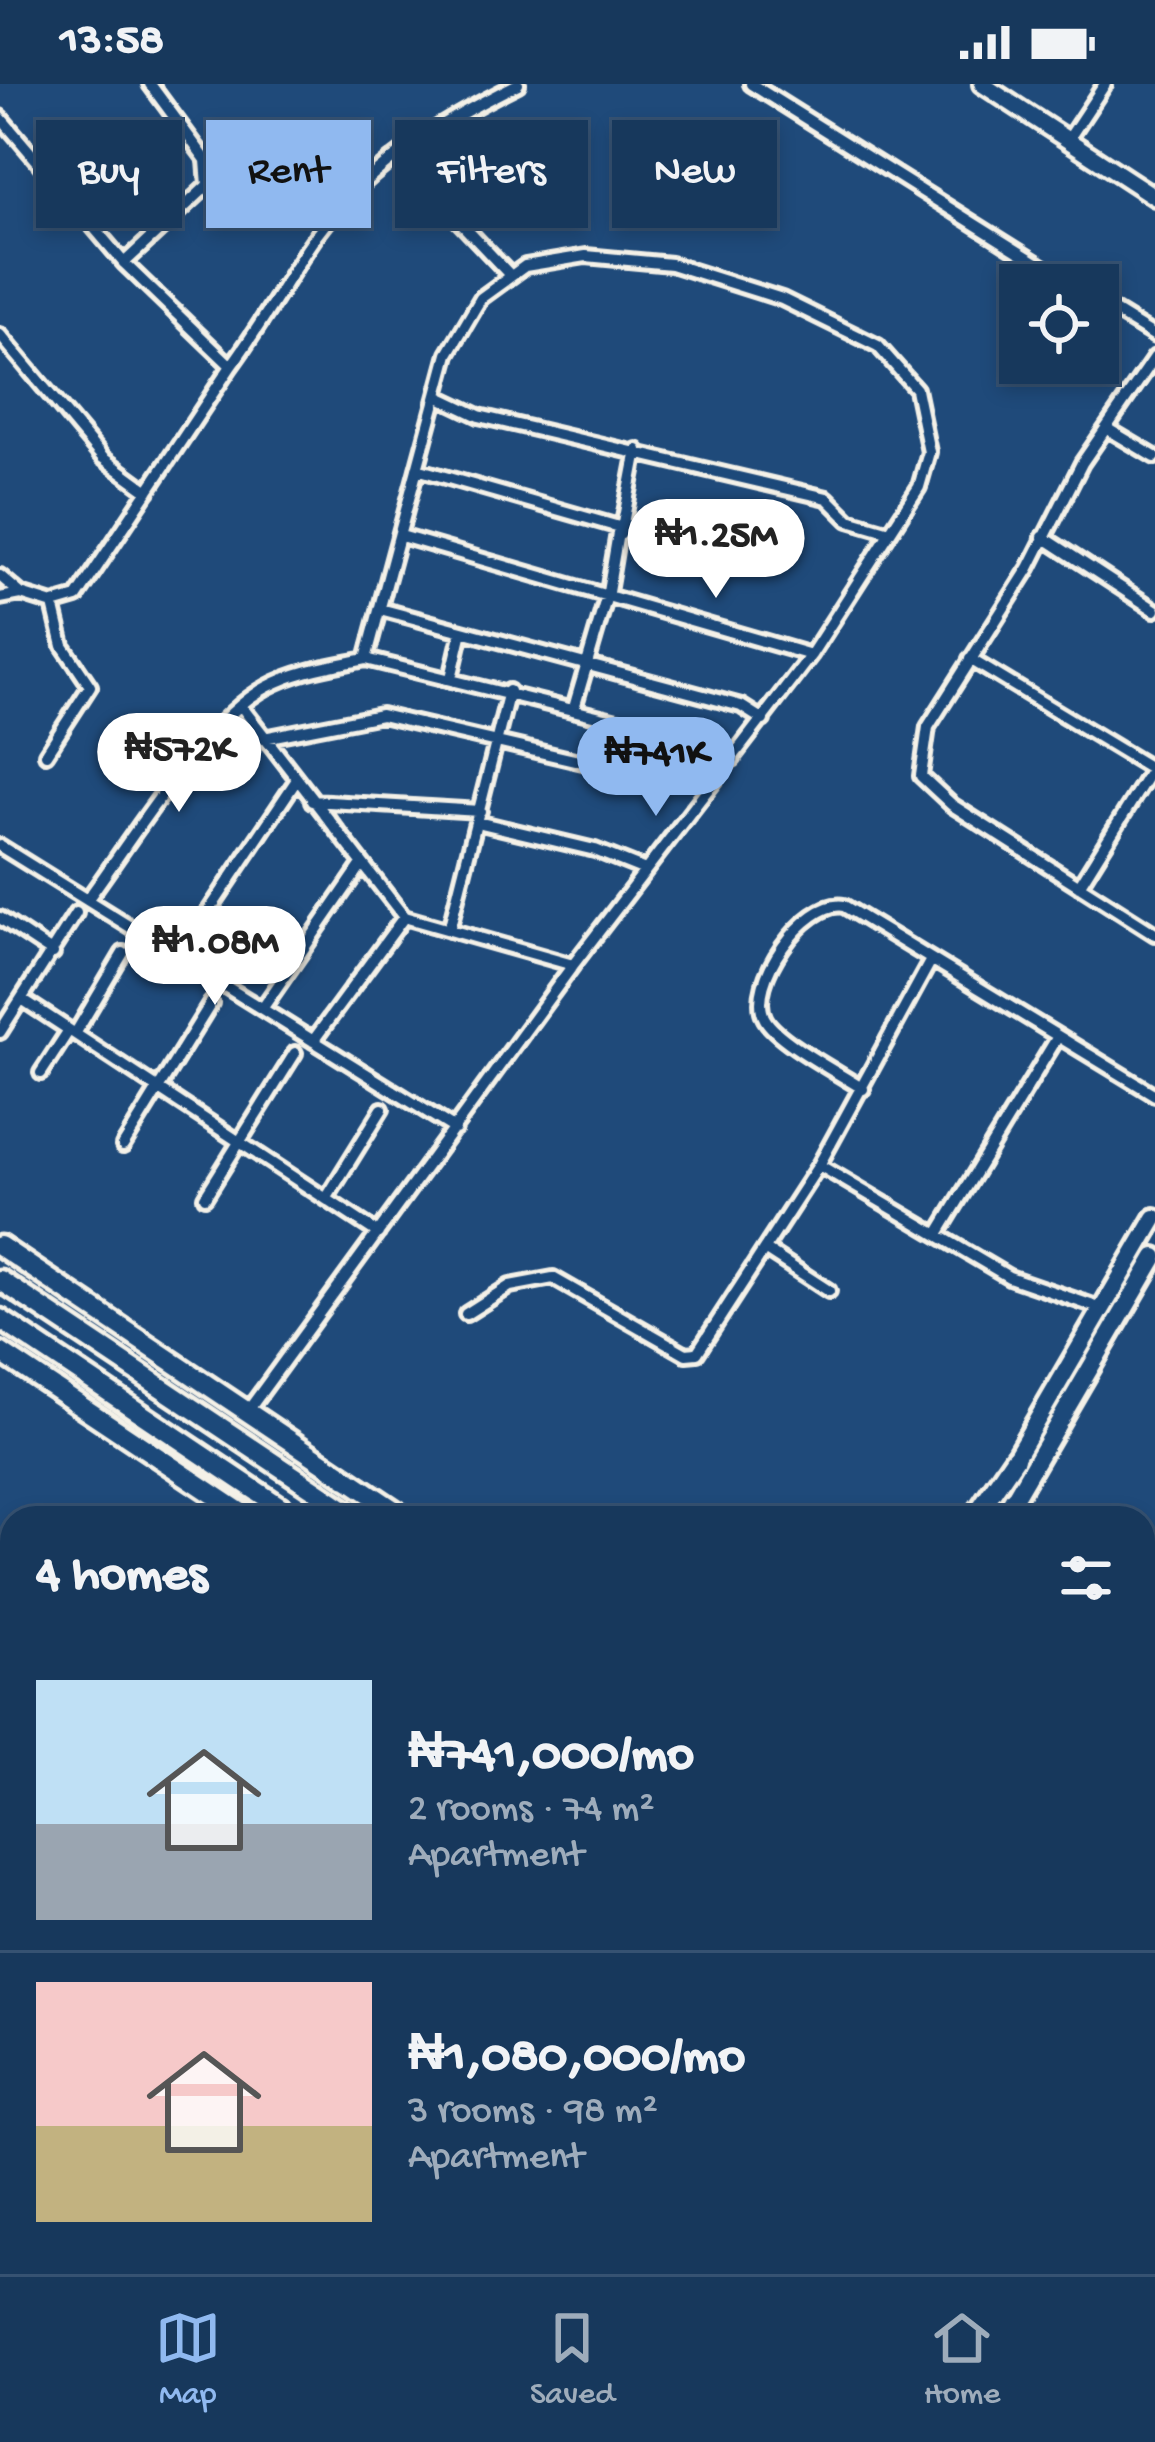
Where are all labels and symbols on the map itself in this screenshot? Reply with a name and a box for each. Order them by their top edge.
pin: ₦1.25M [618,499,814,601]
pin: ₦572K [95,713,263,815]
pin: ₦741K [572,717,740,819]
pin: ₦1.08M [117,906,313,1008]

